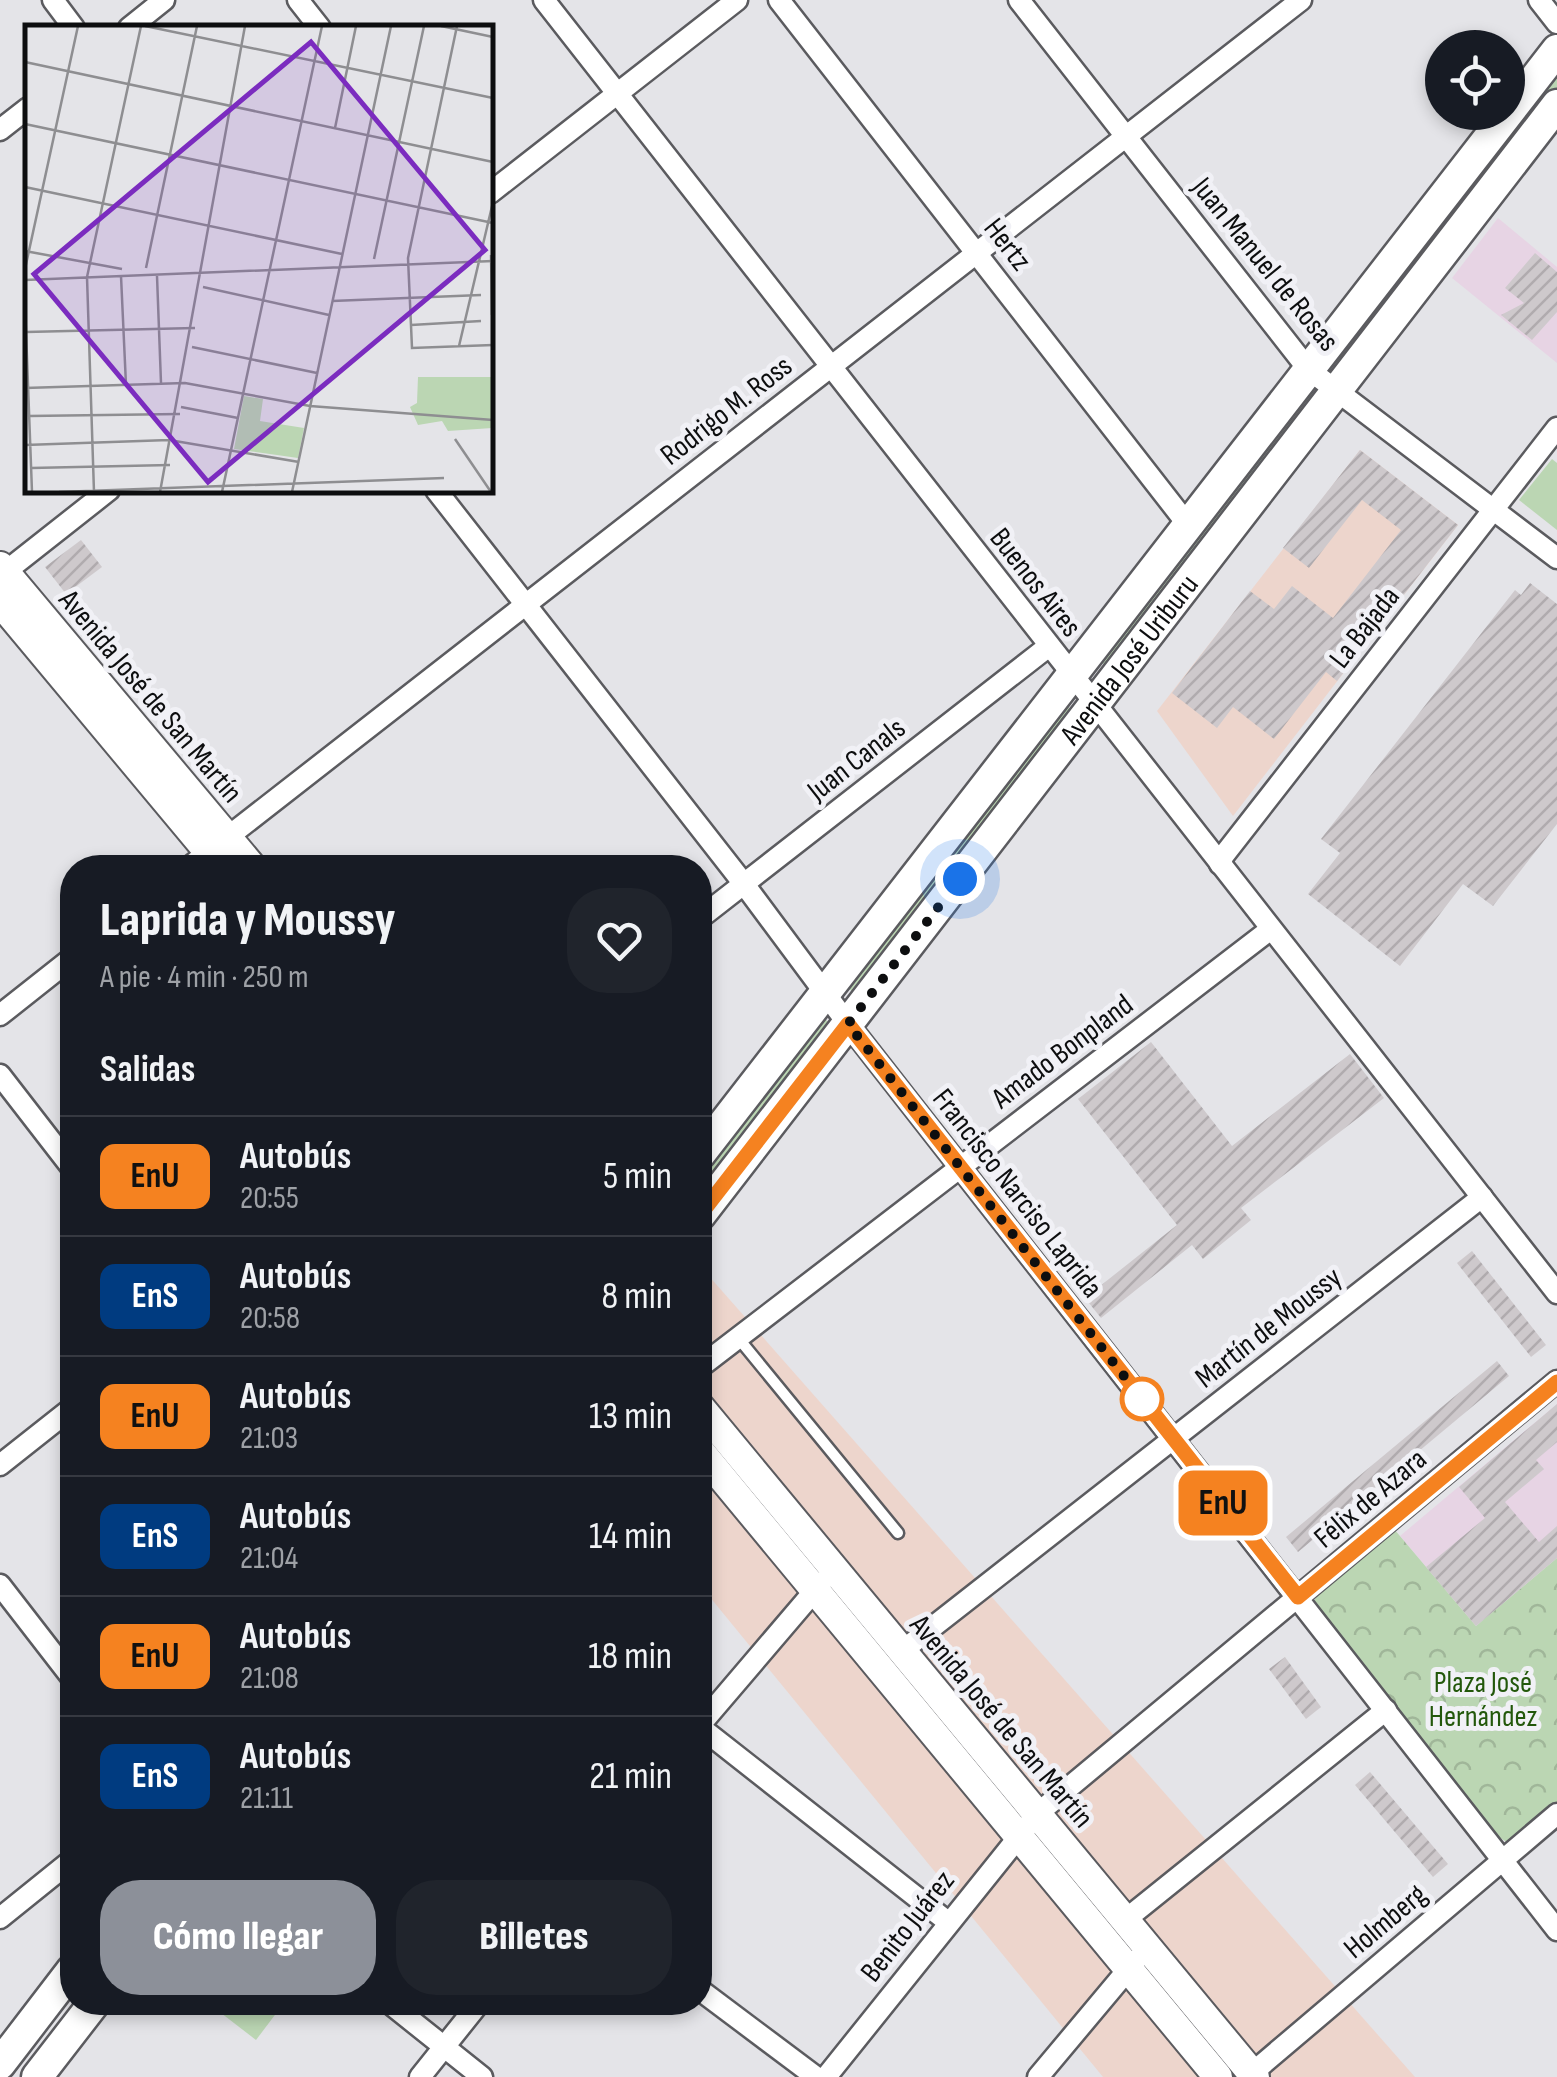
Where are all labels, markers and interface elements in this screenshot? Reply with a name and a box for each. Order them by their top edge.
inset map [25,25,492,492]
map controls [1425,30,1525,130]
button: locate [1425,30,1525,130]
street label: Juan Manuel de Rosas [1183,170,1346,359]
street label: Hertz [976,211,1039,278]
street label: Rodrigo M. Ross [654,348,800,473]
street label: Buenos Aires [982,521,1089,644]
street label: Avenida José Uriburu [1052,568,1207,753]
street label: La Bajada [1322,580,1408,675]
street label: Avenida José de San Martín [50,582,250,810]
street label: Juan Canals [800,710,913,810]
your location [935,854,985,904]
button: heart [567,888,672,993]
text: Laprida y Moussy [100,892,395,949]
text: A pie · 4 min · 250 m [100,958,309,997]
street label: Amado Bonpland [984,987,1140,1117]
text: Salidas [100,1047,195,1092]
street label: Francisco Narciso Laprida [924,1082,1110,1305]
text: Autobús [240,1134,351,1179]
text: 5 min [603,1154,672,1199]
text: EnU [131,1155,179,1198]
text: 20:55 [240,1179,299,1218]
text: Autobús [240,1254,351,1299]
street label: Martín de Moussy [1188,1259,1349,1396]
text: 8 min [602,1274,672,1319]
text: EnS [132,1275,178,1318]
text: 20:58 [240,1299,300,1338]
text: Autobús [240,1374,351,1419]
unlabelled marker [1121,1378,1163,1420]
text: 13 min [589,1394,672,1439]
text: EnU [131,1395,179,1438]
text: 21:03 [240,1419,298,1458]
street label: Félix de Azara [1307,1442,1434,1556]
line badge: EnU [1166,1470,1280,1536]
text: EnU [1199,1482,1247,1525]
text: Autobús [240,1494,351,1539]
text: 14 min [589,1514,672,1559]
text: EnS [132,1515,178,1558]
text: 21:04 [240,1539,298,1578]
street label: Avenida José de San Martín [901,1607,1101,1835]
text: Autobús [240,1614,351,1659]
text: 18 min [588,1634,672,1679]
text: EnU [131,1635,179,1678]
text: 21:08 [240,1659,299,1698]
park label: Plaza José Hernández [1429,1665,1537,1735]
text: Autobús [240,1734,351,1779]
text: 21 min [589,1754,672,1799]
text: EnS [132,1755,178,1798]
text: 21:11 [240,1779,293,1818]
street label: Benito Juárez [853,1864,962,1989]
street label: Holmberg [1337,1877,1434,1967]
button: Cómo llegar [100,1880,376,1995]
button: Billetes [396,1880,672,1995]

